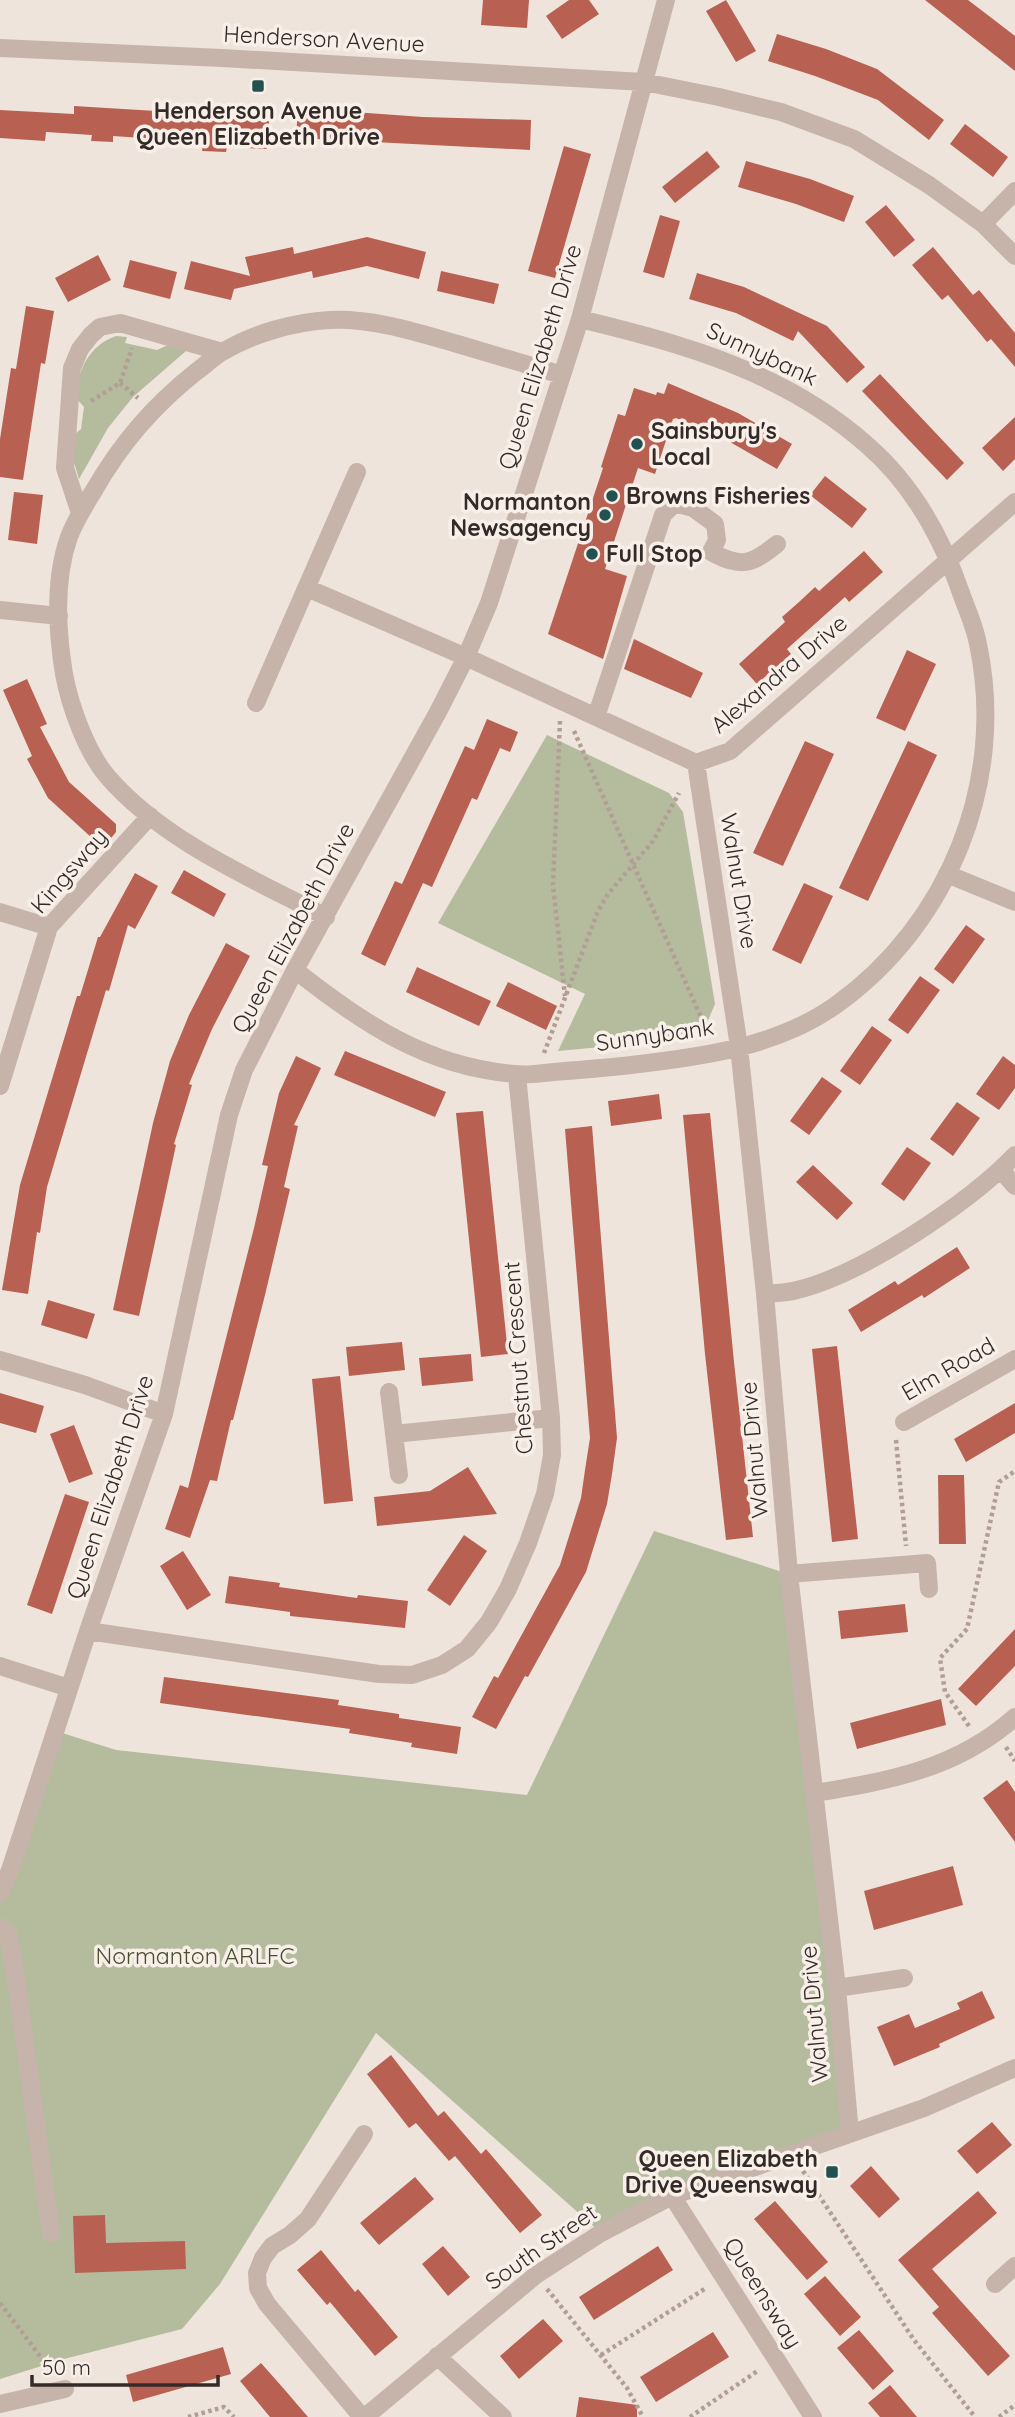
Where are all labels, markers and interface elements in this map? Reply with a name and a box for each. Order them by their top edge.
street label: Henderson Avenue [223,19,425,58]
marker: Henderson Avenue Queen Elizabeth Drive [250,78,266,94]
place label: Henderson Avenue Queen Elizabeth Drive [136,96,380,151]
street label: Queen Elizabeth Drive [491,241,588,473]
street label: Sunnybank [702,315,822,392]
place label: Sainsbury's Local [651,416,777,471]
marker: Sainsbury's Local [629,436,645,452]
place label: Browns Fisheries [626,481,810,510]
place label: Normanton Newsagency [450,487,591,542]
marker: Browns Fisheries [604,488,620,504]
marker: Normanton Newsagency [597,507,613,523]
place label: Full Stop [606,539,703,568]
marker: Full Stop [584,546,600,562]
street label: Alexandra Drive [705,608,853,739]
street label: Walnut Drive [714,811,765,951]
street label: Queen Elizabeth Drive [225,818,360,1038]
street label: Kingsway [24,822,113,919]
street label: Sunnybank [594,1012,716,1057]
street label: Chestnut Crescent [496,1260,539,1455]
street label: Elm Road [896,1330,999,1407]
street label: Queen Elizabeth Drive [60,1371,159,1603]
street label: Walnut Drive [733,1381,774,1520]
park label: Normanton ARLFC [95,1941,295,1970]
street label: Walnut Drive [793,1945,834,2084]
place label: Queen Elizabeth Drive Queensway [625,2144,818,2199]
marker: Queen Elizabeth Drive Queensway [824,2164,840,2180]
street label: South Street [479,2197,602,2296]
street label: Queensway [718,2232,809,2354]
scale bar [32,2344,217,2388]
text: 50 m [42,2354,91,2380]

